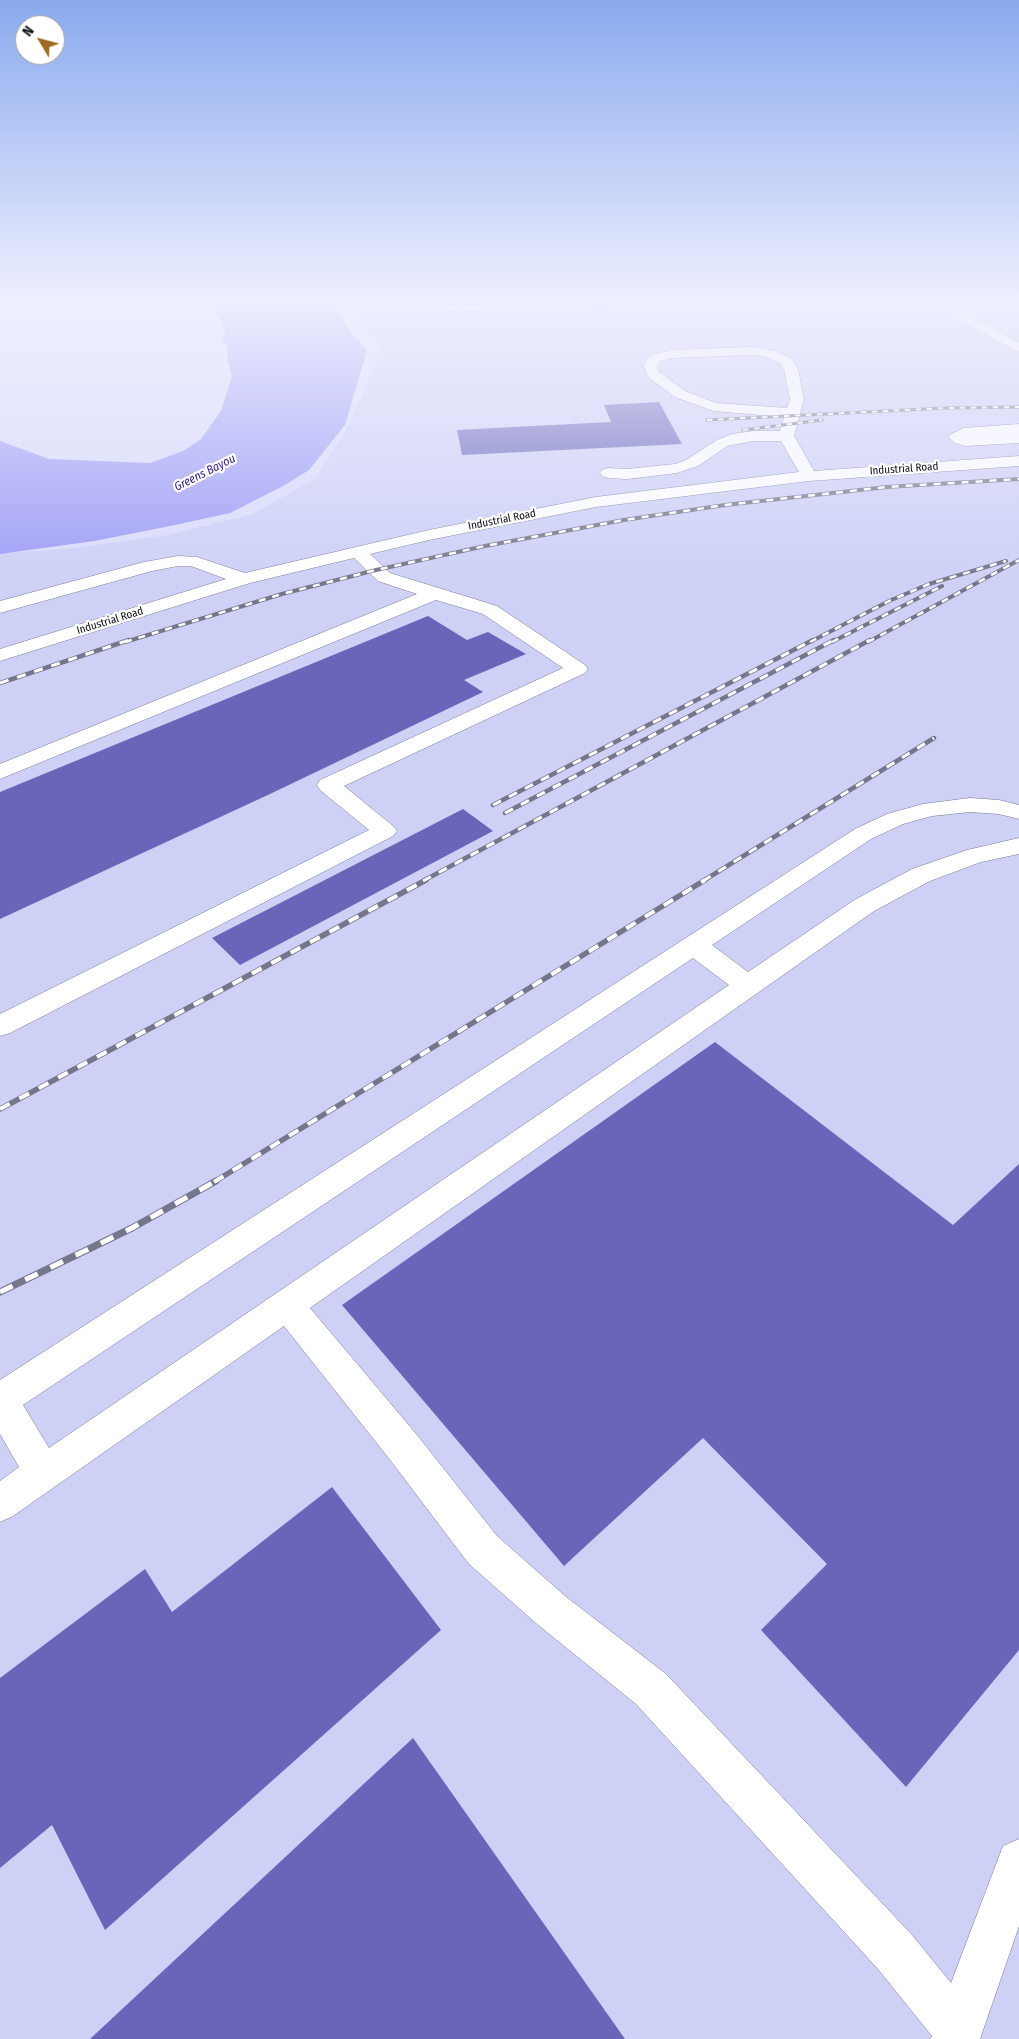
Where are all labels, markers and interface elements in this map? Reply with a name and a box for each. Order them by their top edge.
north arrow [15,15,65,65]
text: N [19,23,38,40]
water label: Greens Bayou [172,451,238,495]
street label: Industrial Road [869,460,939,478]
street label: Industrial Road [467,507,537,533]
street label: Industrial Road [75,605,145,637]

